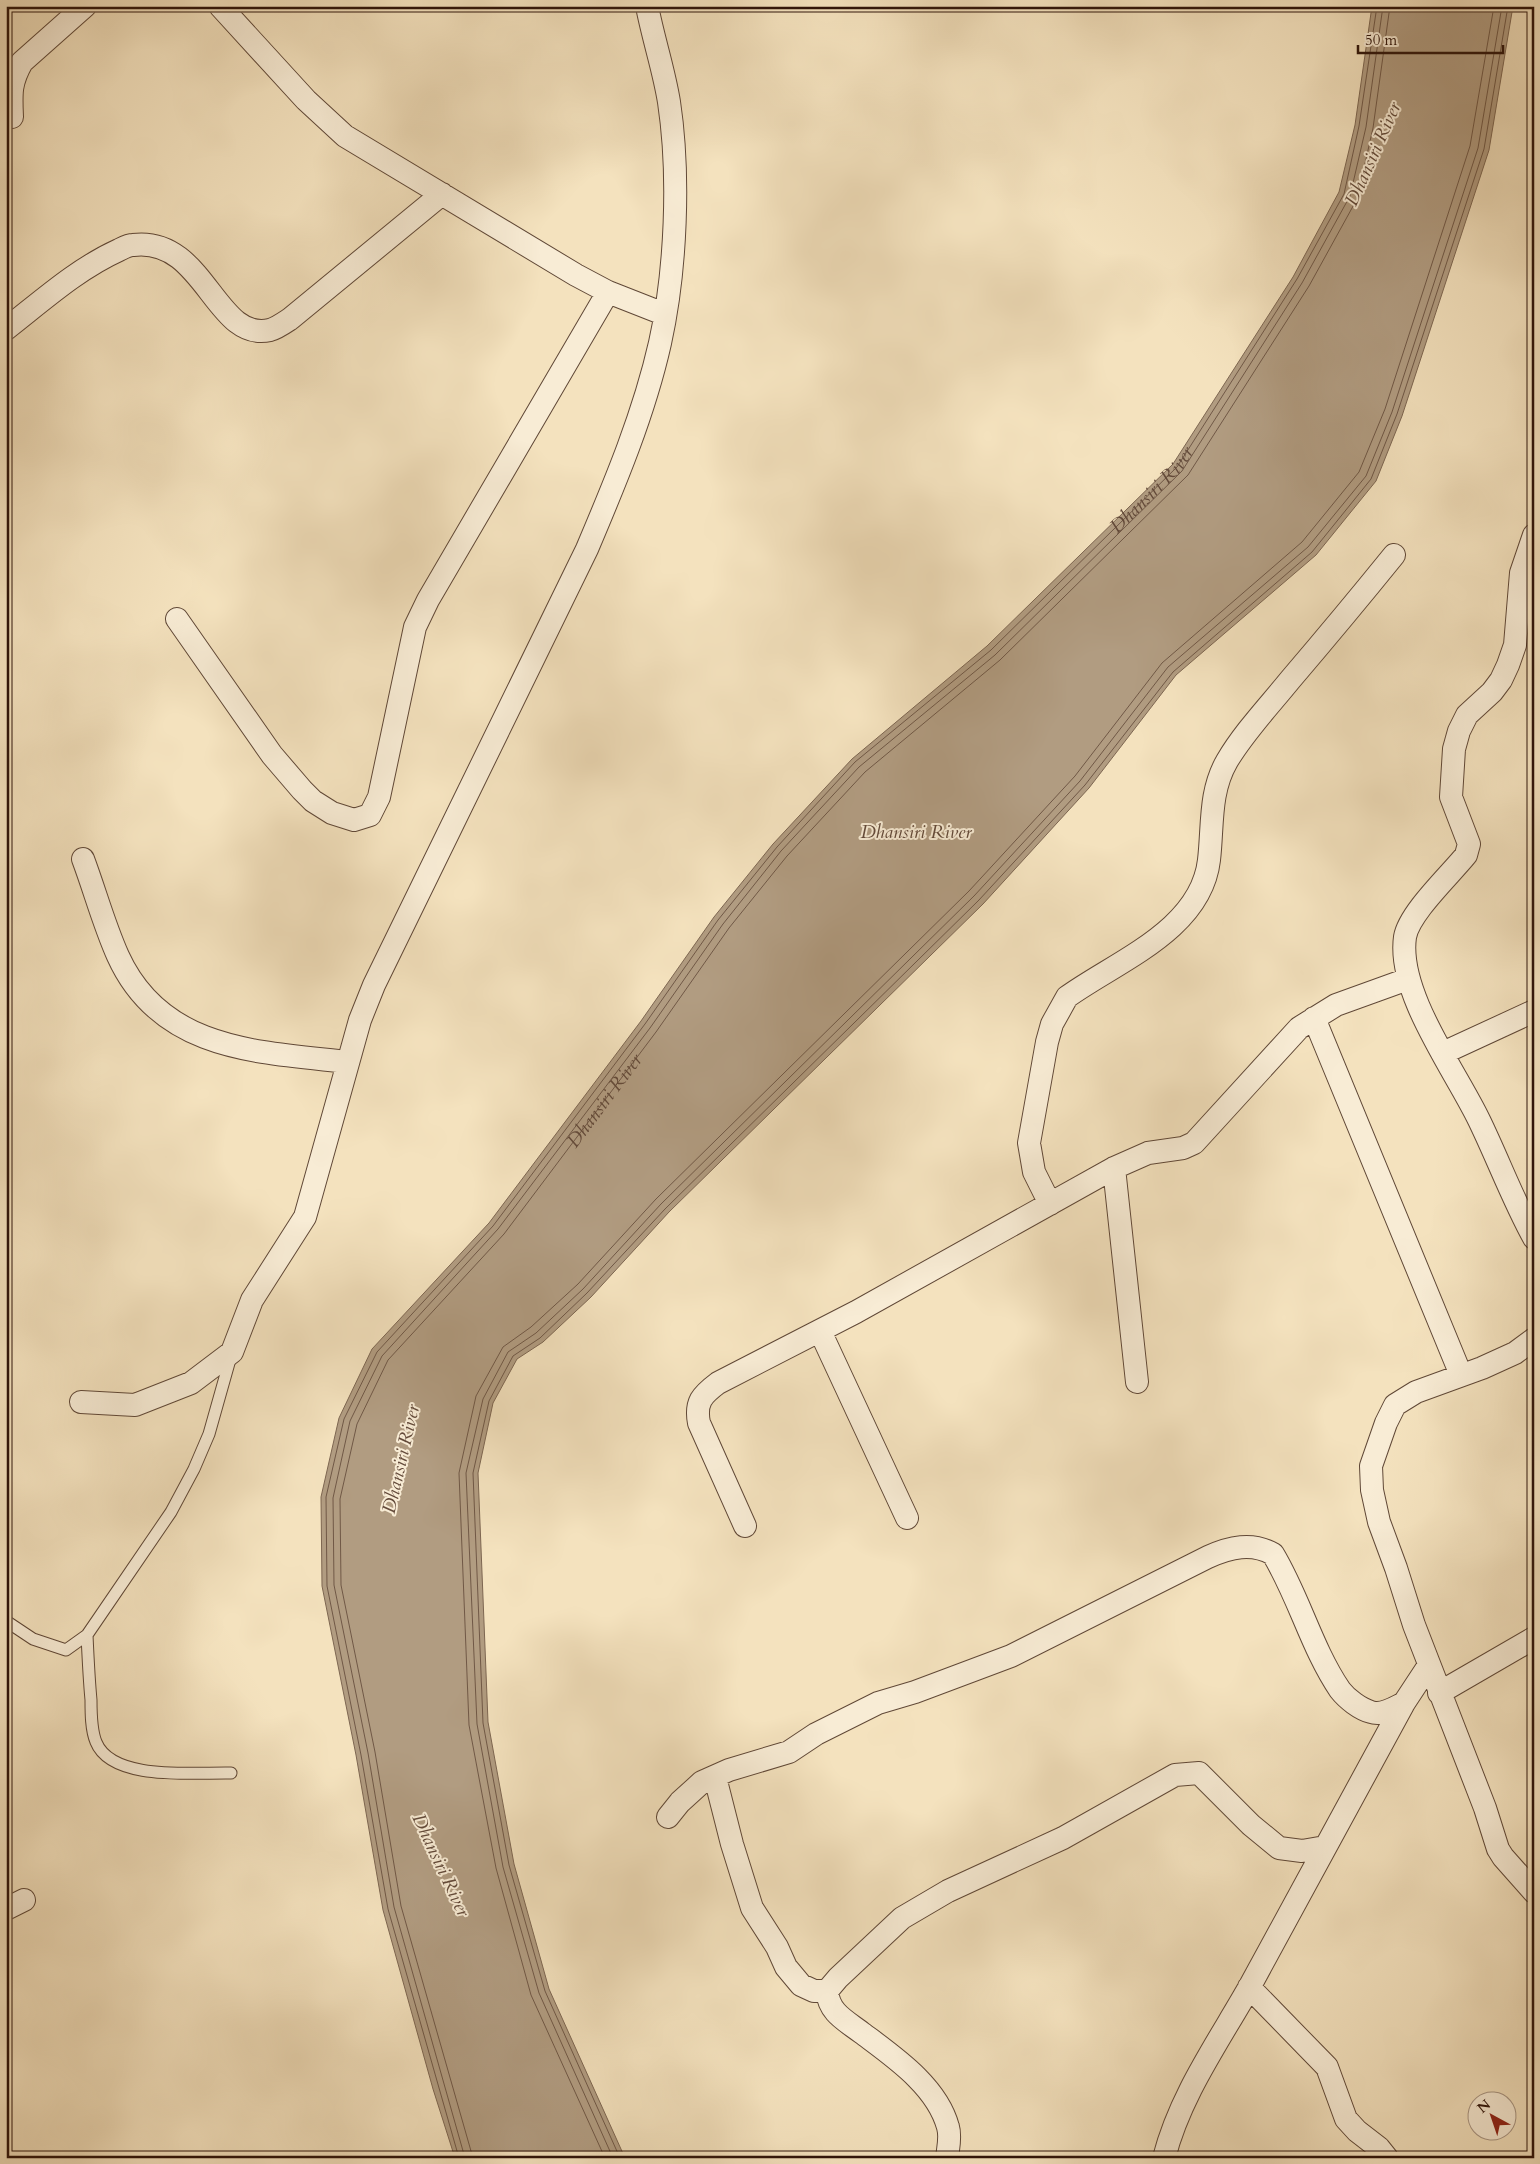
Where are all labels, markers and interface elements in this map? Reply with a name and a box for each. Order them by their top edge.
scale bar [1358,22,1502,54]
text: 50 m [1365,30,1397,50]
water label: Dhansiri River [1339,97,1408,210]
water label: Dhansiri River [1104,441,1200,539]
water label: Dhansiri River [860,819,972,845]
water label: Dhansiri River [561,1048,649,1153]
water label: Dhansiri River [376,1401,426,1516]
water label: Dhansiri River [406,1809,477,1922]
north arrow [1468,2092,1518,2142]
text: N [1473,2095,1495,2118]

